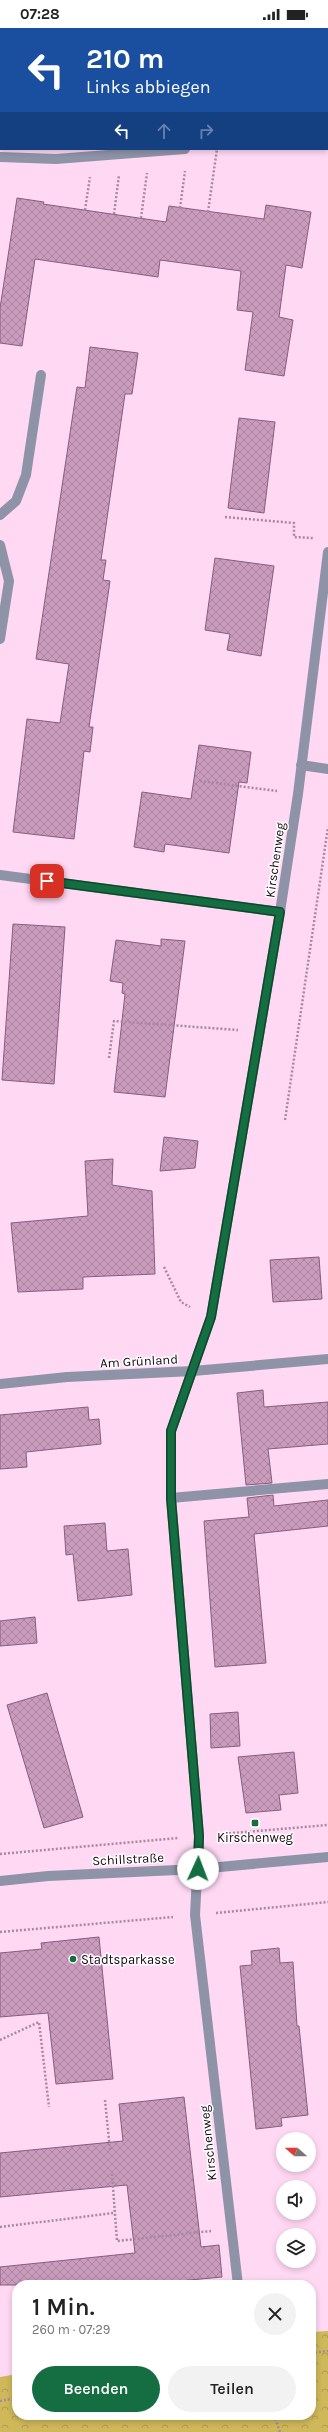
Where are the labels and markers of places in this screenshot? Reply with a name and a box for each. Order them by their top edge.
pin [30,864,64,898]
marker: Kirschenweg [250,1818,260,1828]
place label: Kirschenweg [217,1830,294,1845]
place label: Stadtsparkasse [81,1952,175,1967]
marker: Stadtsparkasse [68,1954,78,1964]

